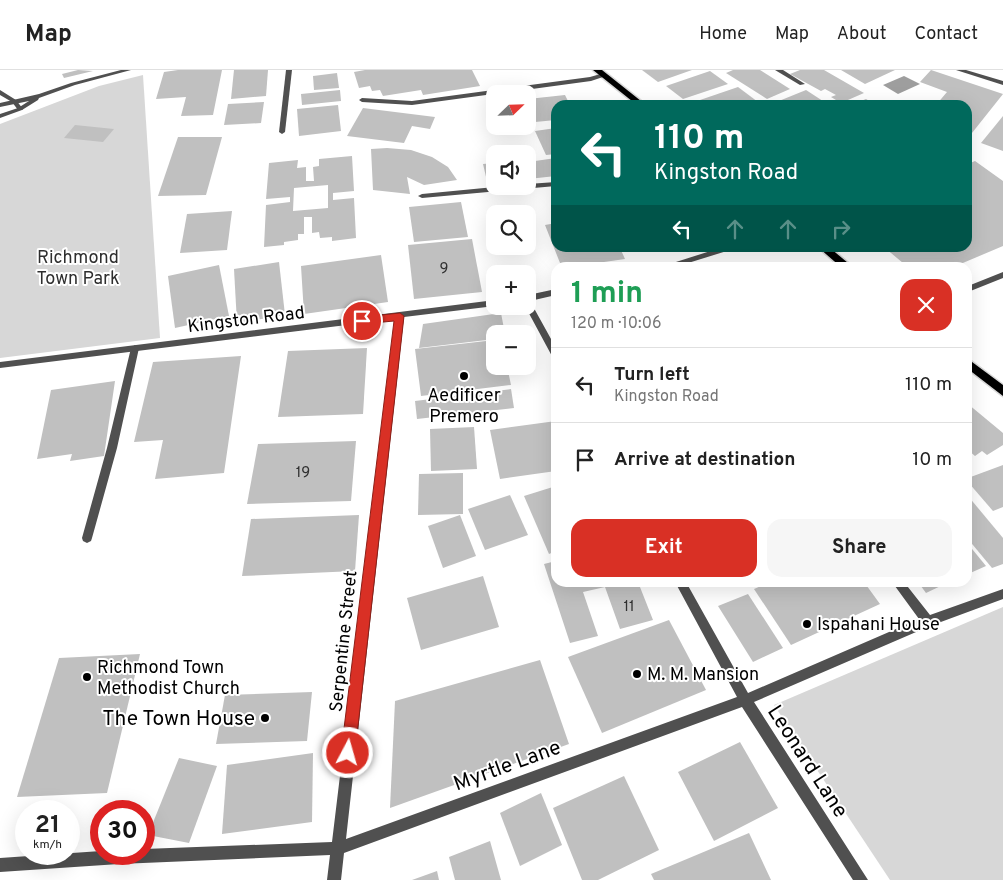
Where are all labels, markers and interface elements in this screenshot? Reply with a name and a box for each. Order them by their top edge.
text: Map [25,20,72,50]
text: Home [699,23,747,46]
text: Map [775,23,809,46]
text: About [837,23,886,46]
text: Contact [914,23,978,46]
north arrow [486,85,536,135]
map controls [486,85,536,375]
text: 110 m [654,117,744,161]
icon: left [571,120,636,185]
button: sound [486,145,536,195]
text: Kingston Road [654,160,798,187]
button: search [486,205,536,255]
icon: left [668,215,696,243]
icon: ahead [721,215,749,243]
icon: ahead [774,215,802,243]
icon: right [827,215,855,243]
park label: Richmond Town Park [36,247,120,291]
house number: 9 [440,260,448,279]
button: + [486,265,536,315]
text: 1 min [571,276,643,313]
button: close [900,279,952,331]
pin [341,300,383,342]
street label: Kingston Road [186,302,306,339]
icon: arrive [348,307,376,335]
text: 120 m · 10:06 [571,314,662,334]
button: − [486,325,536,375]
text: Turn left [614,363,690,387]
marker: Aedificer Premero [458,370,470,382]
icon: left [571,371,599,399]
text: 110 m [905,373,952,397]
place label: Aedificer Premero [427,385,501,429]
text: Kingston Road [614,387,719,407]
icon: arrive [571,446,599,474]
text: Arrive at destination [614,448,795,472]
text: 10 m [912,448,952,472]
house number: 19 [296,464,310,483]
button: Exit [571,519,757,577]
button: Share [767,519,952,577]
street label: Serpentine Street [326,569,363,713]
house number: 11 [623,598,635,617]
place label: Ispahani House [817,614,940,637]
marker: Ispahani House [801,618,813,630]
place label: Richmond Town Methodist Church [97,657,240,701]
place label: M. M. Mansion [647,664,759,687]
marker: M. M. Mansion [631,668,643,680]
marker: Richmond Town Methodist Church [81,671,93,683]
street label: Leonard Lane [760,700,853,823]
place label: The Town House [102,706,255,733]
marker: The Town House [259,712,271,724]
position arrow [321,726,373,778]
street label: Myrtle Lane [450,734,565,798]
speed limit sign: 30 [90,800,155,865]
text: 21 [35,810,60,842]
text: km/h [33,837,62,853]

